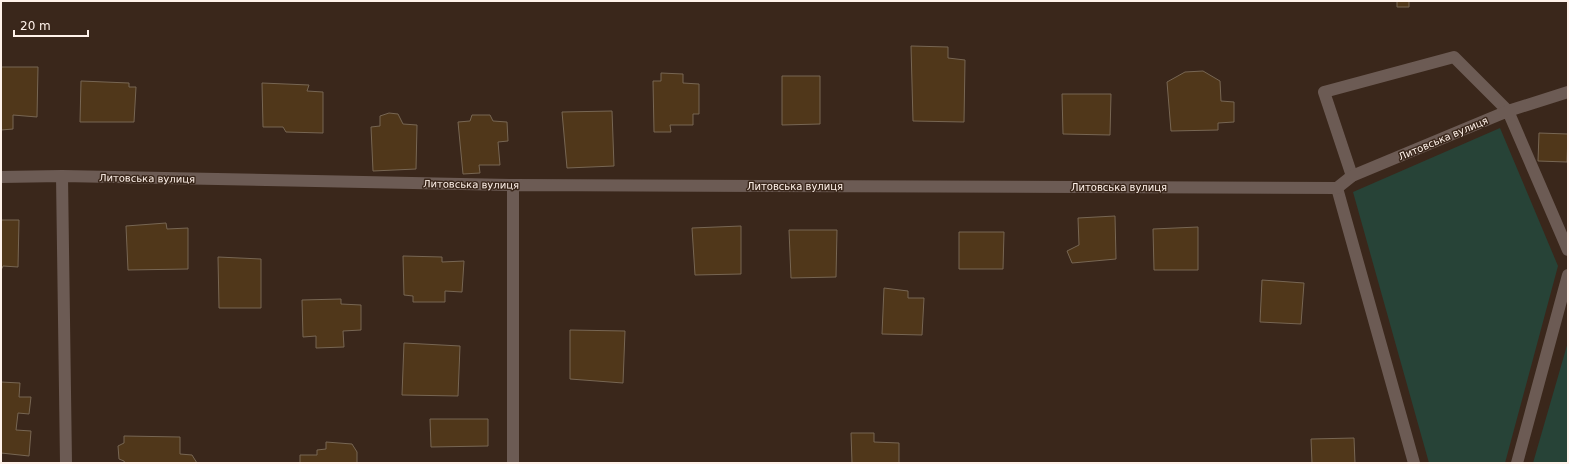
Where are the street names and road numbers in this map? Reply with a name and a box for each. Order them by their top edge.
street label: Литовська вулиця [1397,115,1490,162]
street label: Литовська вулиця [99,172,195,185]
street label: Литовська вулиця [423,178,519,191]
street label: Литовська вулиця [747,181,843,192]
street label: Литовська вулиця [1071,182,1167,193]

